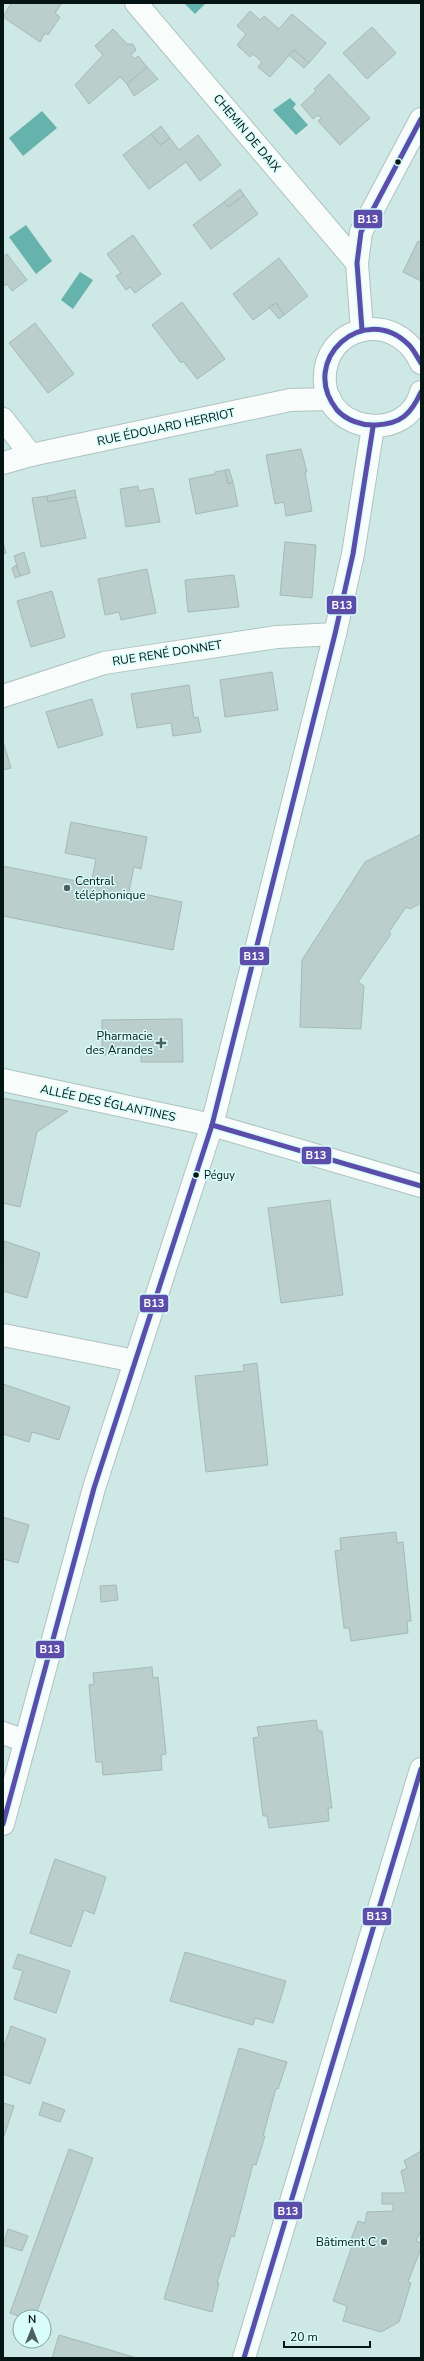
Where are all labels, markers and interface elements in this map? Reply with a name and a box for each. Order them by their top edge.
street label: CHEMIN DE DAIX [210,91,284,175]
unlabelled marker [393,157,403,167]
line badge: B13 [353,209,383,229]
text: B13 [358,212,378,227]
street label: RUE ÉDOUARD HERRIOT [96,404,237,449]
line badge: B13 [326,595,357,615]
text: B13 [332,598,352,613]
street label: RUE RENÉ DONNET [111,636,224,670]
place label: Central téléphonique [75,873,146,903]
marker: Central téléphonique [62,883,72,893]
line badge: B13 [239,946,270,966]
text: B13 [244,949,264,964]
place label: Pharmacie des Arandes [85,1028,153,1058]
marker: Pharmacie des Arandes [156,1038,166,1048]
street label: ALLÉE DES ÉGLANTINES [39,1081,177,1125]
line badge: B13 [301,1146,332,1165]
text: B13 [306,1148,326,1163]
place label: Péguy [204,1168,235,1183]
marker: Péguy [191,1170,201,1180]
line badge: B13 [139,1294,169,1313]
text: B13 [144,1296,164,1311]
line badge: B13 [35,1640,65,1659]
text: B13 [40,1642,60,1657]
line badge: B13 [362,1907,392,1926]
text: B13 [367,1909,387,1924]
line badge: B13 [273,2201,303,2220]
text: B13 [278,2204,298,2219]
place label: Bâtiment C [316,2234,376,2250]
marker: Bâtiment C [379,2237,389,2247]
north arrow [12,2309,52,2349]
text: N [28,2312,36,2327]
scale bar [284,2323,370,2349]
text: 20 m [290,2329,318,2345]

